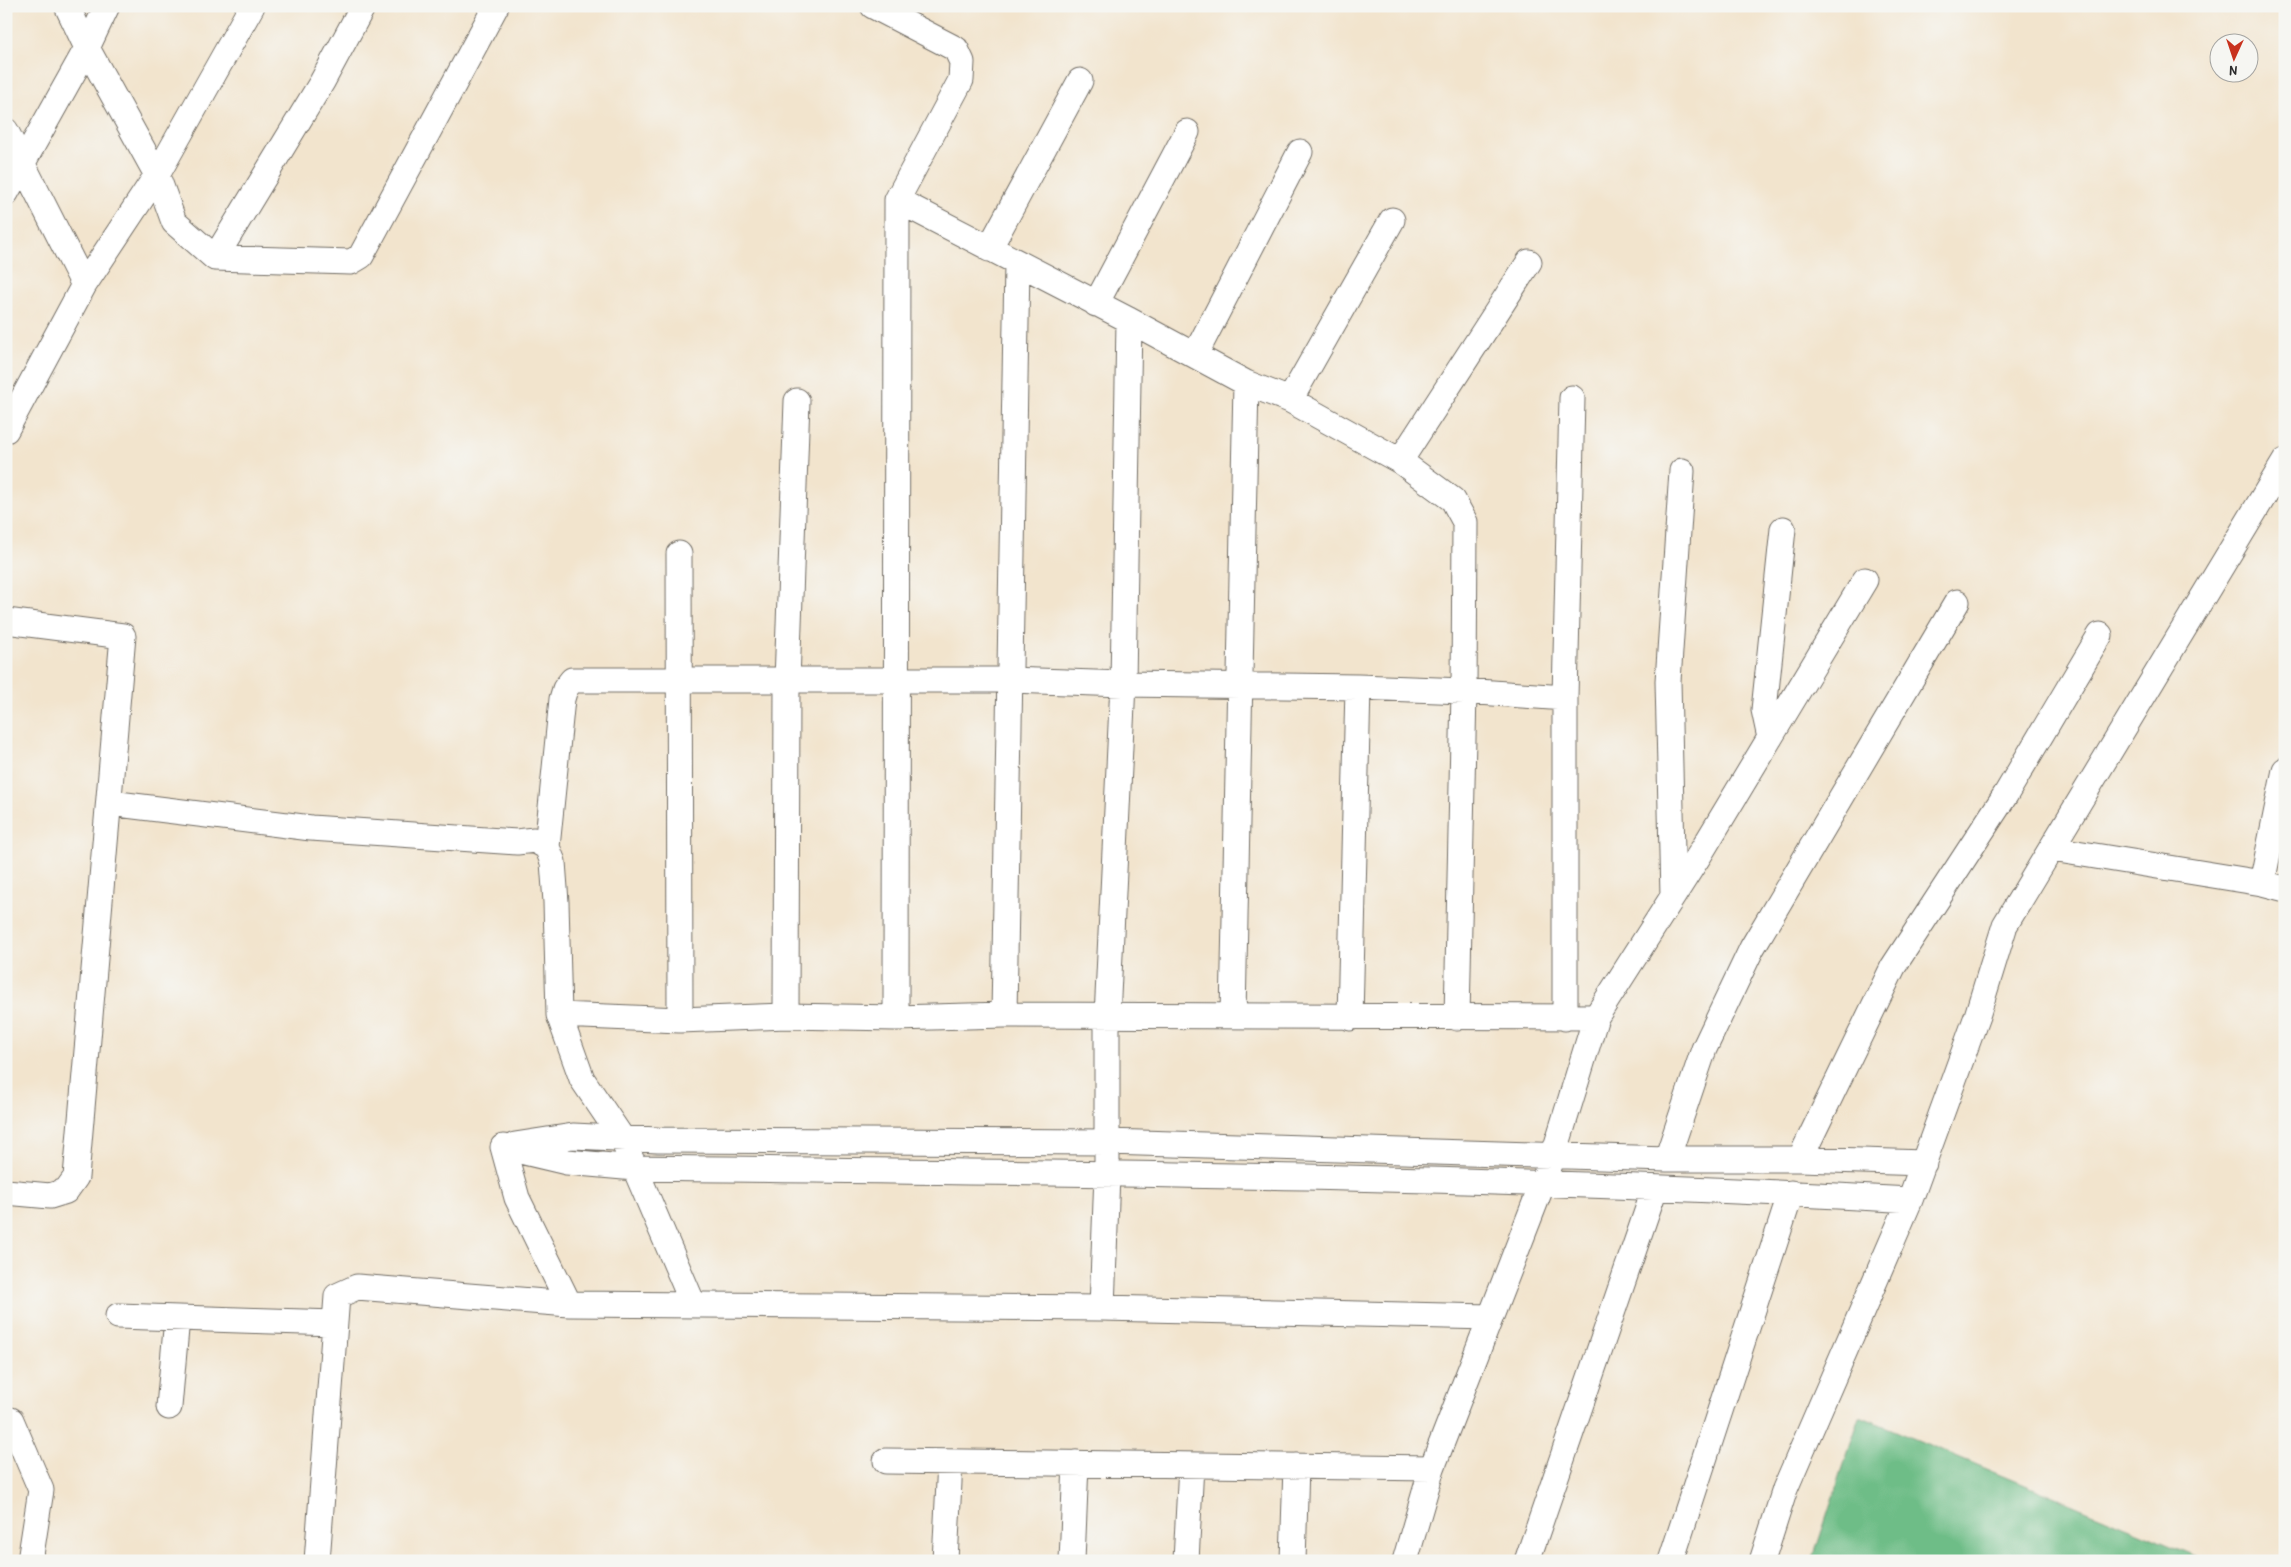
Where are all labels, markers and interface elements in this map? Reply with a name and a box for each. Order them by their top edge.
north arrow [2208,32,2258,82]
text: N [2229,62,2238,81]

